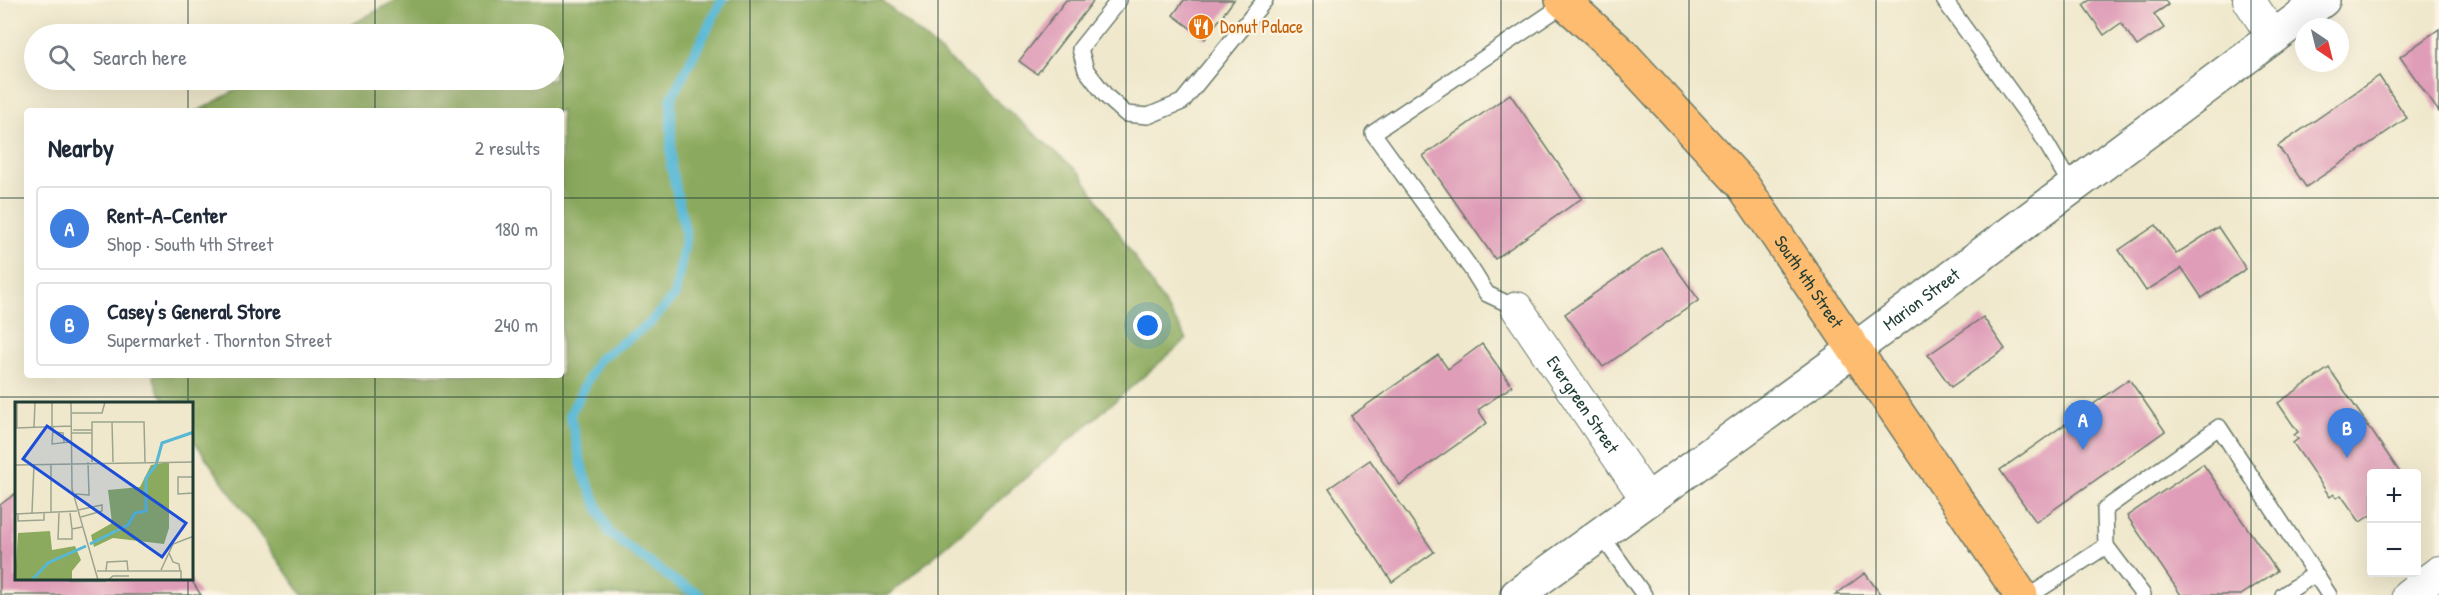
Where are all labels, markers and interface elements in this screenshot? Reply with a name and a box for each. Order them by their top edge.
restaurant icon: Donut Palace [1186,12,1216,42]
place label: Donut Palace [1220,14,1303,39]
north arrow [2295,18,2349,72]
search box [24,24,564,90]
icon: search [45,41,78,74]
text: Search here [93,42,187,72]
text: Nearby [48,130,114,165]
text: 2 results [475,134,540,161]
text: Rent-A-Center [107,200,227,230]
text: A [65,215,74,242]
text: 180 m [495,215,538,242]
text: Shop · South 4th Street [107,230,273,257]
street label: South 4th Street [1768,230,1850,334]
street label: Marion Street [1878,262,1965,336]
text: Casey's General Store [107,296,281,326]
text: B [64,311,75,338]
text: 240 m [494,311,538,338]
your location [1133,311,1162,340]
text: Supermarket · Thornton Street [107,326,332,353]
street label: Evergreen Street [1541,351,1626,459]
pin: A [2064,400,2102,450]
inset map [15,402,194,580]
pin: B [2328,408,2366,458]
map controls [2367,469,2421,577]
button: + [2367,469,2421,523]
button: − [2367,523,2421,577]

